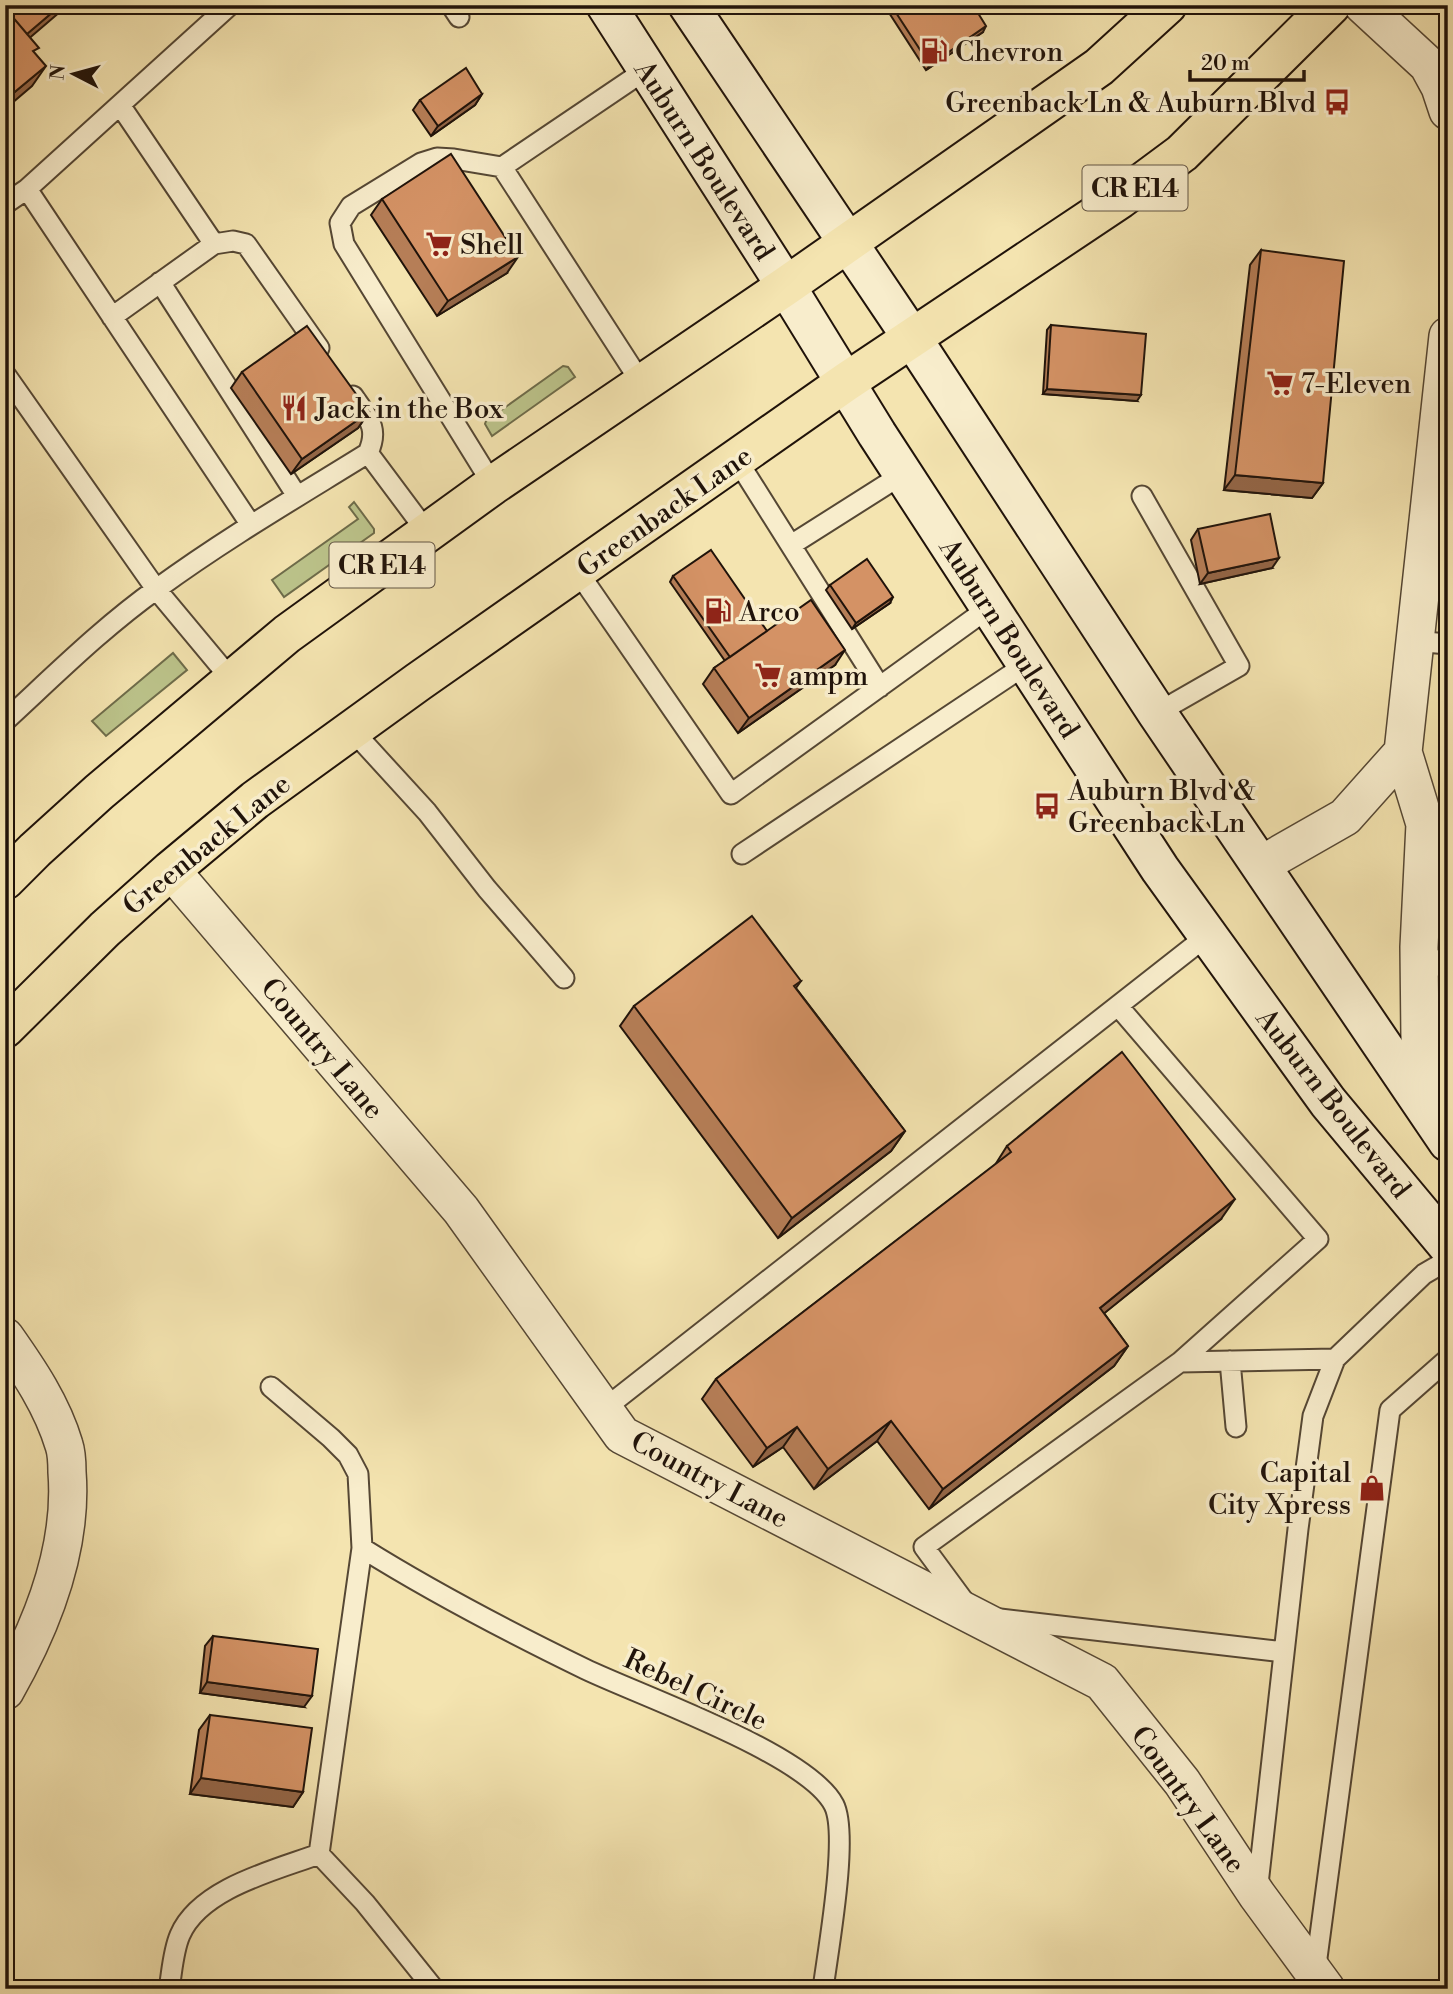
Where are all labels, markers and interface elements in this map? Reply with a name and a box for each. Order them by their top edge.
place label: Chevron [955,35,1063,70]
fuel station icon: Chevron [919,36,949,66]
north arrow [38,38,108,108]
scale bar [1190,38,1304,82]
text: 20 m [1201,51,1250,77]
street label: Auburn Boulevard [626,53,781,267]
text: N [45,64,71,81]
place label: Greenback Ln & Auburn Blvd [945,86,1316,121]
bus stop icon: Greenback Ln & Auburn Blvd [1322,87,1352,117]
road number: CR E14 [1082,166,1188,210]
place label: Shell [460,228,523,263]
supermarket icon: Shell [424,229,454,259]
place label: 7-Eleven [1301,367,1412,402]
supermarket icon: 7-Eleven [1265,368,1295,398]
place label: Jack in the Box [314,392,504,427]
restaurant icon: Jack in the Box [279,393,309,423]
street label: Greenback Lane [571,439,759,586]
street label: Auburn Boulevard [931,531,1086,745]
road number: CR E14 [330,542,434,587]
place label: Arco [738,595,800,630]
fuel station icon: Arco [703,596,733,626]
place label: ampm [789,659,868,694]
supermarket icon: ampm [753,660,783,690]
street label: Greenback Lane [116,767,298,923]
place label: Auburn Blvd & Greenback Ln [1067,774,1256,841]
bus stop icon: Auburn Blvd & Greenback Ln [1032,791,1062,821]
street label: Country Lane [253,971,391,1127]
street label: Auburn Boulevard [1247,1001,1418,1206]
street label: Country Lane [624,1424,794,1537]
place label: Capital City Xpress [1208,1456,1351,1523]
shop icon: Capital City Xpress [1357,1473,1387,1503]
street label: Rebel Circle [618,1642,773,1739]
street label: Country Lane [1123,1719,1253,1880]

